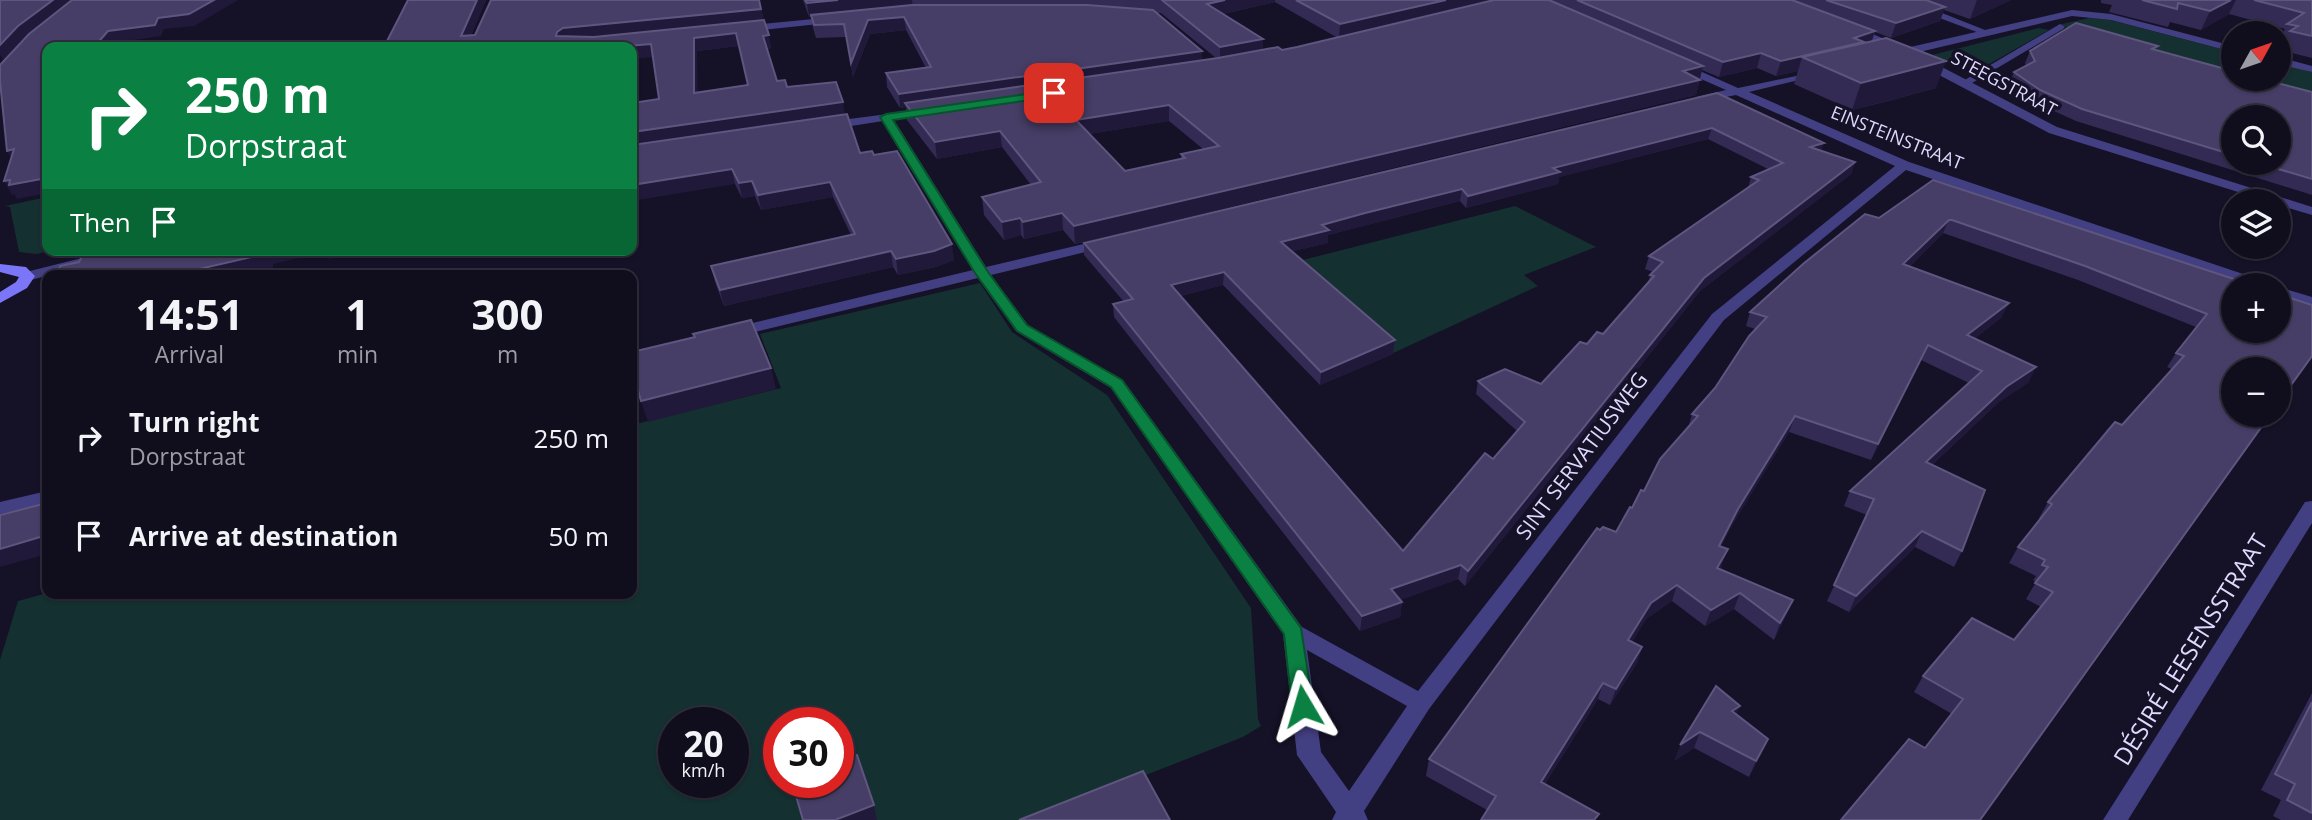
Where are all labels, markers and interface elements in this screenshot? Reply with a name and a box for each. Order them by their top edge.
north arrow [2221,21,2291,91]
map controls [2221,21,2291,427]
street label: STEEGSTRAAT [1947,45,2062,121]
text: 250 m [185,61,330,127]
pin [1024,63,1084,123]
icon: right [70,70,161,161]
icon: arrive [1035,74,1073,112]
street label: EINSTEINSTRAAT [1828,100,1967,175]
button: search [2221,105,2291,175]
text: Dorpstraat [185,124,347,167]
button: layers [2221,189,2291,259]
icon: arrive [145,203,183,241]
text: Then [70,204,131,240]
button: + [2221,273,2291,343]
text: 14:51 [135,285,243,342]
text: 1 [345,285,370,342]
text: 300 [472,285,544,342]
text: Arrival [155,338,224,370]
text: min [337,338,378,370]
text: m [497,338,518,370]
button: − [2221,357,2291,427]
street label: SINT SERVATIUSWEG [1509,366,1653,545]
text: Turn right [129,404,260,440]
icon: right [70,419,108,457]
text: 250 m [534,420,609,456]
text: Dorpstraat [129,440,245,472]
icon: arrive [70,517,108,555]
text: Arrive at destination [129,518,398,554]
text: 50 m [548,518,609,554]
street label: DÉSIRÉ LEESENSSTRAAT [2105,527,2274,771]
position arrow [1266,669,1340,743]
speed limit sign: 30 [763,707,854,798]
text: 20 [683,720,724,767]
text: km/h [682,758,725,782]

